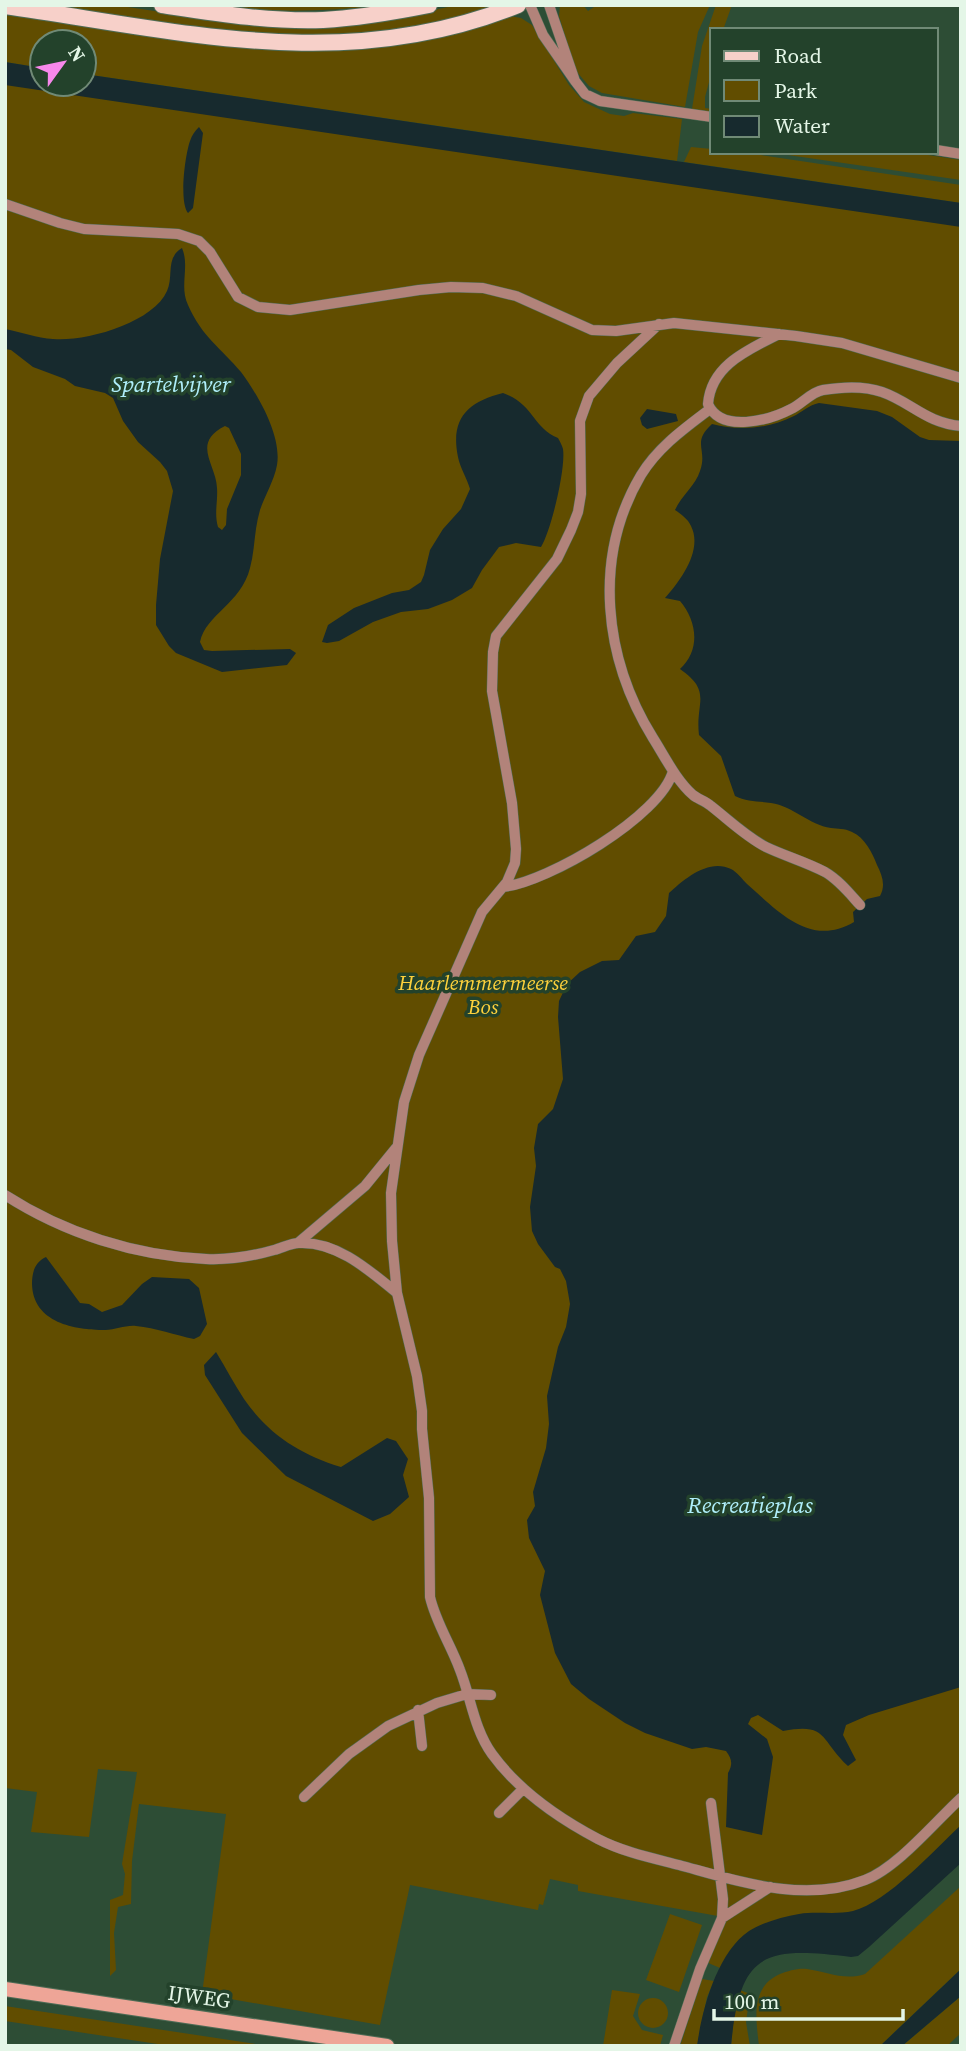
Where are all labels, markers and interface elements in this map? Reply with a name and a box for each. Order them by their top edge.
north arrow [28,28,98,98]
legend [710,28,938,154]
text: N [63,41,92,67]
text: Road [774,41,822,70]
text: Park [774,76,818,105]
text: Water [774,111,830,140]
water label: Spartelvijver [111,368,232,400]
park label: Haarlemmermeerse Bos [397,968,568,1021]
water label: Recreatieplas [686,1489,813,1521]
street label: IJWEG [166,1978,232,2015]
scale bar [714,1978,903,2022]
text: 100 m [724,1987,779,2016]

